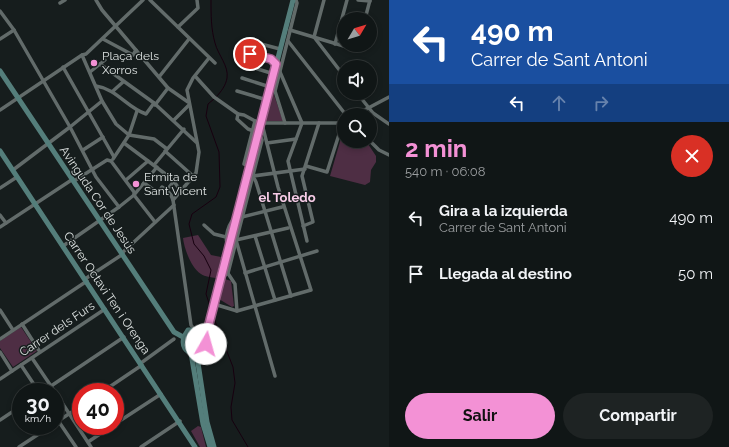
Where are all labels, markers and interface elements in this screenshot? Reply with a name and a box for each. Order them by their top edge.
north arrow [337,12,377,52]
map controls [337,12,377,148]
text: 490 m [471,15,553,48]
icon: left [405,16,457,68]
pin [233,37,267,71]
icon: arrive [239,43,261,65]
place label: Plaça dels Xorros [102,49,159,77]
text: Carrer de Sant Antoni [471,49,648,70]
marker: Plaça dels Xorros [89,58,99,68]
button: sound [337,60,377,100]
icon: left [506,92,528,114]
icon: ahead [548,92,570,114]
icon: right [590,92,612,114]
button: search [337,108,377,148]
text: 2 min [405,134,467,163]
button: close [671,135,713,177]
street label: Avinguda Cor de Jesús [57,144,139,256]
text: 540 m · 06:08 [405,164,485,179]
place label: Ermita de Sant Vicent [144,170,207,198]
marker: Ermita de Sant Vicent [131,179,141,189]
district label: el Toledo [258,190,316,205]
text: Gira a la izquierda [439,202,568,220]
icon: left [405,207,427,229]
text: 490 m [669,209,713,227]
text: Carrer de Sant Antoni [439,220,567,235]
street label: Carrer Octavi Ten i Orenga [61,229,153,357]
icon: arrive [405,263,427,285]
text: Llegada al destino [439,265,572,283]
text: 50 m [678,265,713,283]
street label: Carrer dels Furs [17,299,97,359]
position arrow [185,323,227,365]
speed limit sign: 40 [72,383,124,435]
text: 30 [26,392,50,416]
button: Salir [405,393,555,439]
button: Compartir [563,393,713,439]
text: km/h [25,413,51,424]

